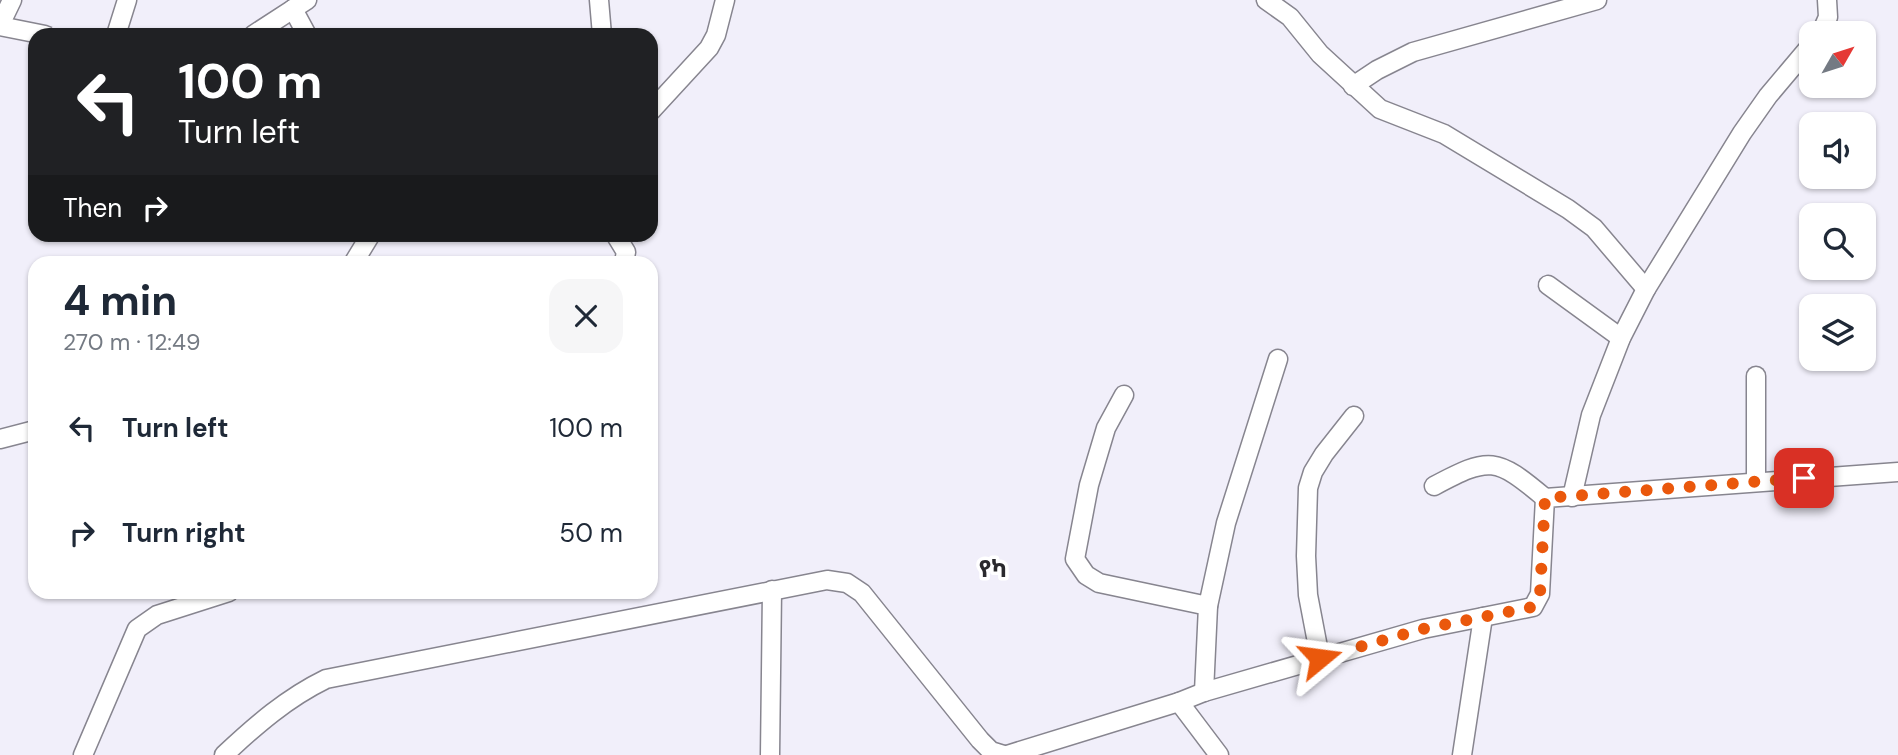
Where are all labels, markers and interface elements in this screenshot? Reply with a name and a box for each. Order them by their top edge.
north arrow [1799,21,1876,98]
map controls [1799,21,1876,371]
text: 100 m [178,49,322,113]
icon: left [63,56,154,147]
text: Turn left [178,111,300,153]
button: sound [1799,112,1876,189]
icon: right [136,189,174,227]
text: Then [63,191,122,225]
button: search [1799,203,1876,280]
text: 4 min [63,273,177,328]
button: close [549,279,623,353]
button: layers [1799,294,1876,371]
text: 270 m · 12:49 [63,327,200,357]
icon: left [63,409,101,447]
text: Turn left [122,411,229,445]
text: 100 m [549,411,623,445]
pin [1774,448,1834,508]
icon: arrive [1785,459,1823,497]
icon: right [63,514,101,552]
text: Turn right [122,516,246,550]
text: 50 m [559,516,623,550]
district label: የካ [979,553,1007,584]
position arrow [1283,621,1357,695]

